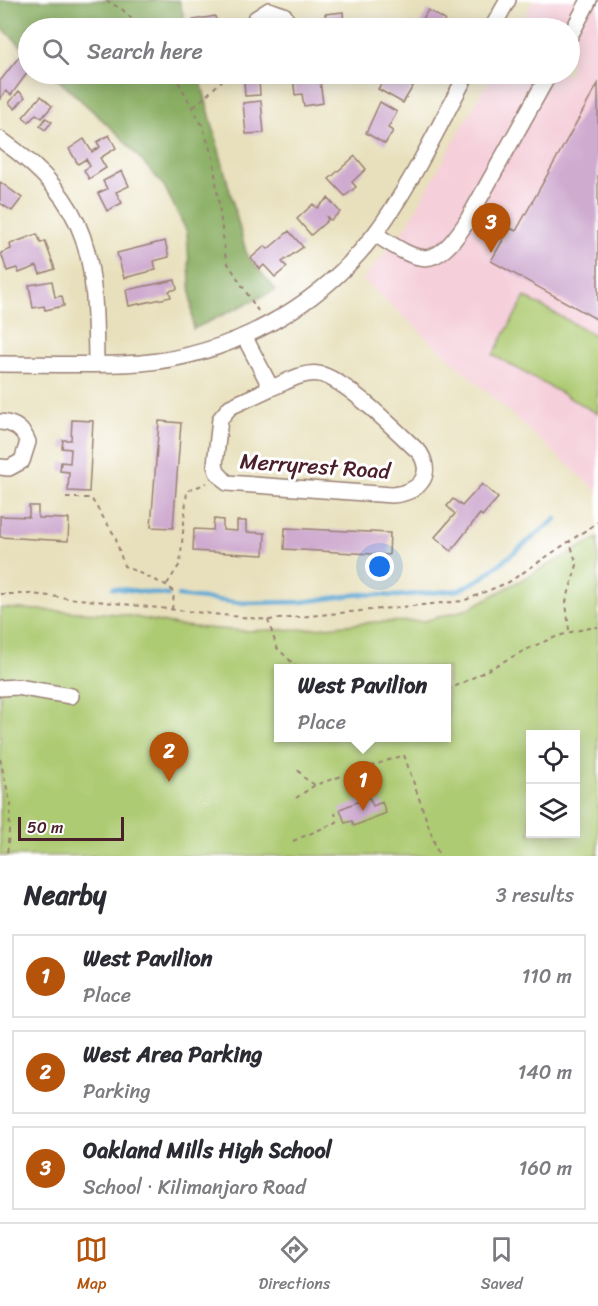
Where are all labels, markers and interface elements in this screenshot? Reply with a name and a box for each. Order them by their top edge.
search box [18,18,580,84]
text: Search here [87,32,203,71]
icon: search [39,35,72,68]
pin: 3 [472,204,510,253]
street label: Merryrest Road [239,441,393,491]
your location [365,552,394,581]
popup [274,664,451,742]
text: West Pavilion [298,666,427,705]
text: Place [298,705,346,740]
map controls [526,730,580,838]
button: locate [526,730,580,784]
pin: 2 [150,732,188,782]
pin: 1 [344,762,382,811]
button: layers [526,784,580,838]
text: 50 m [27,813,63,842]
scale bar [18,814,124,842]
text: Nearby [24,872,106,918]
text: 3 results [496,878,574,913]
text: West Pavilion [83,939,212,978]
text: 1 [41,959,50,994]
text: 110 m [522,959,572,994]
text: Place [83,978,131,1013]
text: West Area Parking [83,1035,262,1074]
text: 2 [40,1055,51,1090]
text: 140 m [518,1055,572,1090]
text: Parking [83,1074,150,1109]
text: Oakland Mills High School [83,1131,332,1170]
text: 3 [40,1151,51,1186]
text: 160 m [519,1151,572,1186]
text: School · Kilimanjaro Road [83,1170,306,1205]
tab: Map [75,1233,108,1298]
tab: Directions [259,1233,330,1298]
tab: Saved [481,1233,523,1298]

